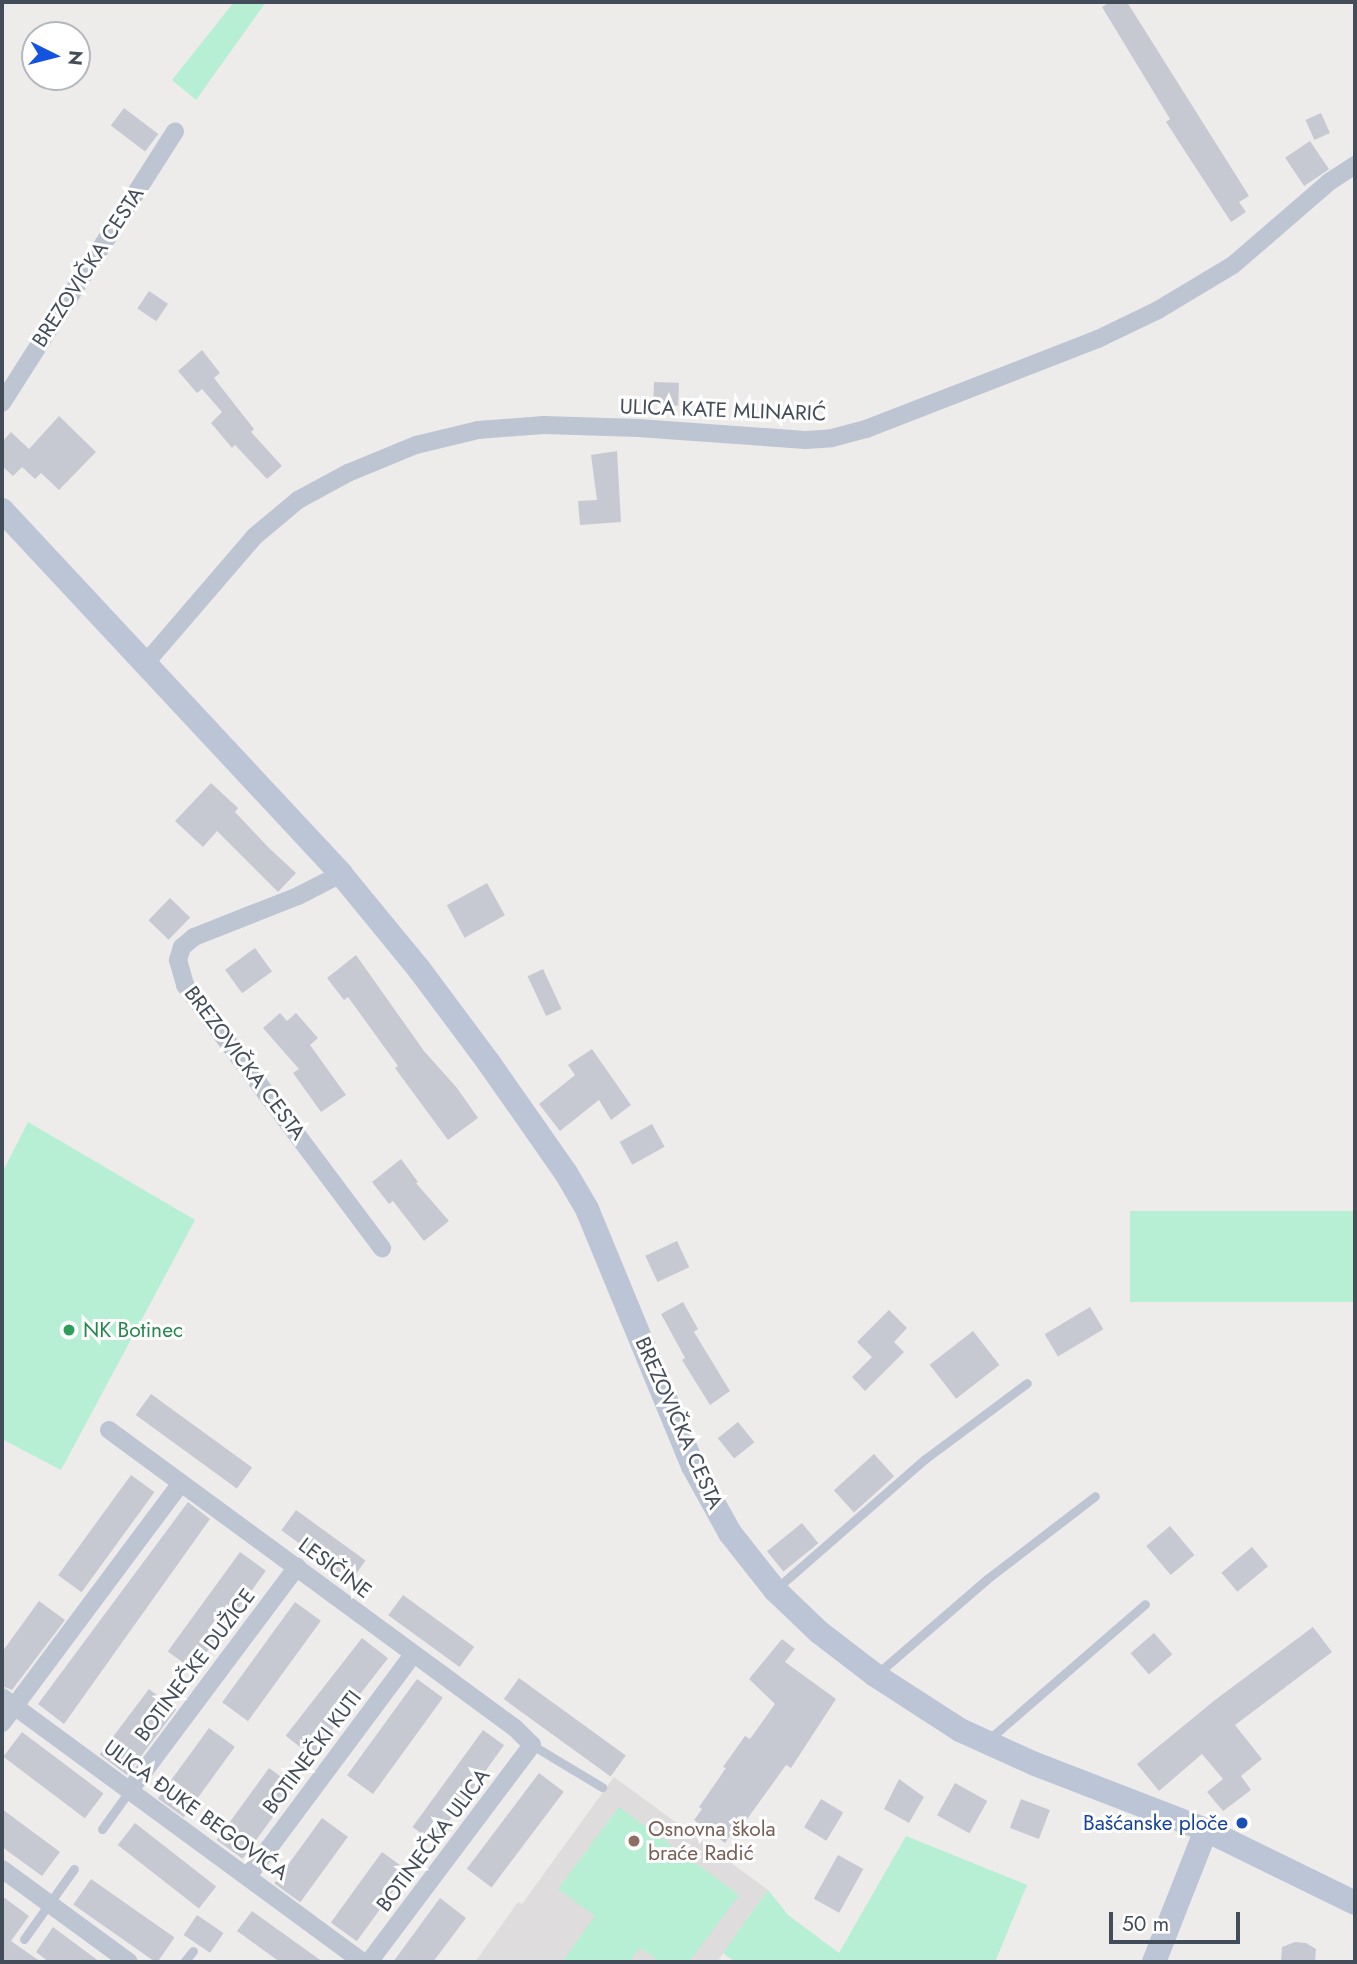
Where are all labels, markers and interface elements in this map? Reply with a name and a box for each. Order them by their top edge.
north arrow [21,21,91,91]
text: N [61,49,90,67]
street label: BREZOVIČKA CESTA [27,182,149,352]
street label: ULICA KATE MLINARIĆ [619,394,827,426]
street label: BREZOVIČKA CESTA [179,981,311,1145]
place label: NK Botinec [83,1317,183,1343]
marker: NK Botinec [61,1322,77,1338]
street label: BREZOVIČKA CESTA [630,1333,728,1513]
street label: LESIČINE [293,1532,377,1604]
street label: BOTINEČKE DUŽICE [129,1584,261,1746]
street label: BOTINEČKI KUTI [257,1685,367,1819]
street label: ULICA ĐUKE BEGOVIĆA [99,1735,293,1885]
street label: BOTINEČKA ULICA [371,1764,495,1916]
place label: Bašćanske ploče [1083,1810,1228,1836]
marker: Bašćanske ploče [1234,1815,1250,1831]
place label: Osnovna škola braće Radić [648,1816,776,1866]
marker: Osnovna škola braće Radić [626,1833,642,1849]
scale bar [1112,1898,1243,1942]
text: 50 m [1122,1909,1169,1939]

